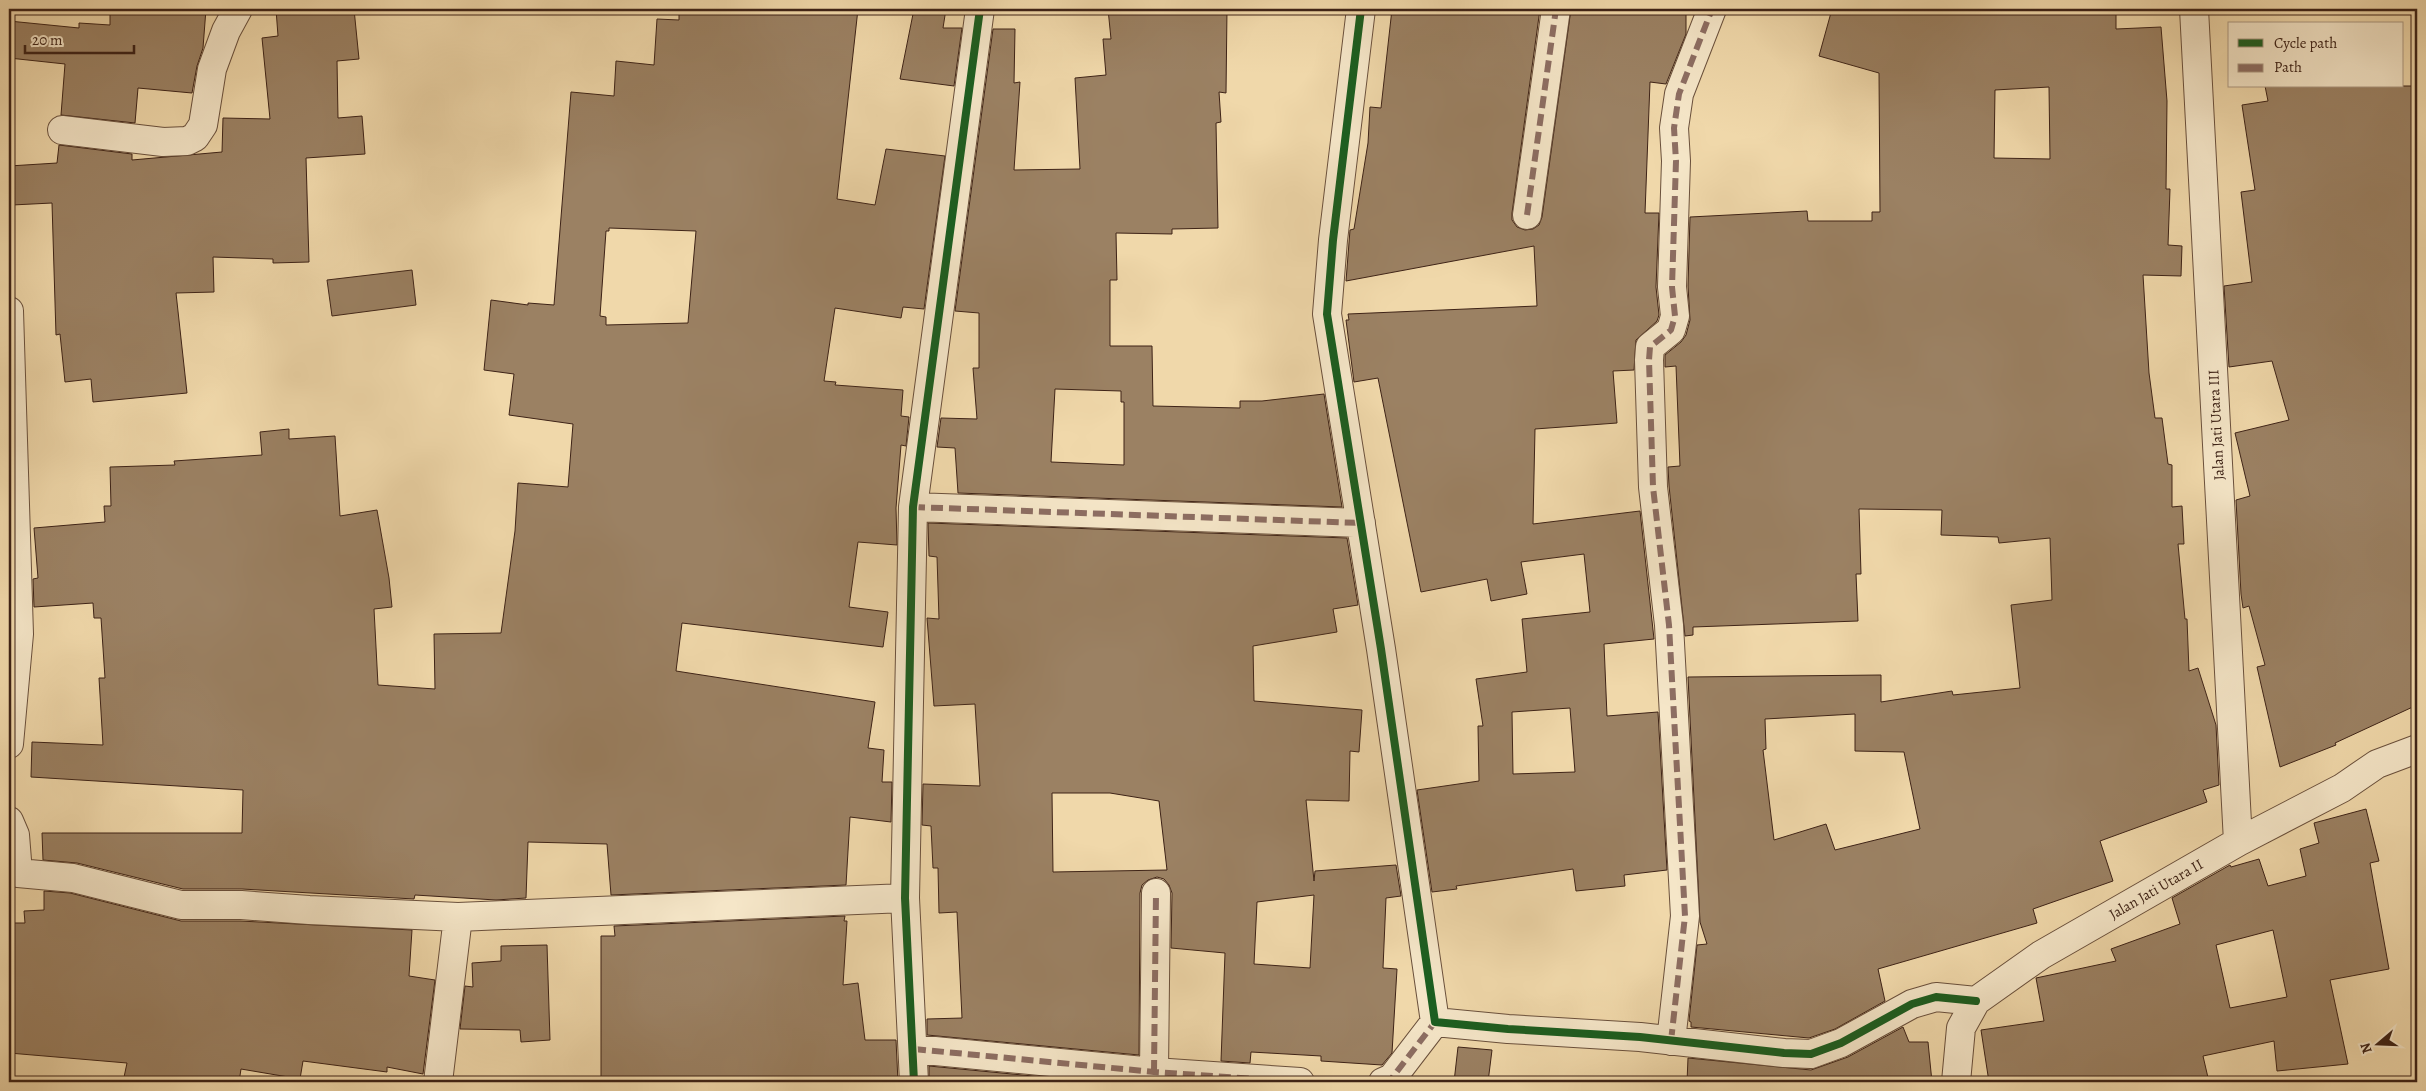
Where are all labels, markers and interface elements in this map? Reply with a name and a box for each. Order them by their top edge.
scale bar [25,22,134,54]
legend [2228,22,2404,88]
text: 20 m [32,30,63,50]
text: Cycle path [2274,33,2337,53]
text: Path [2274,57,2302,77]
street label: Jalan Jati Utara III [2203,369,2229,481]
street label: Jalan Jati Utara II [2105,854,2207,924]
north arrow [2354,1018,2404,1068]
text: N [2356,1040,2377,1056]

